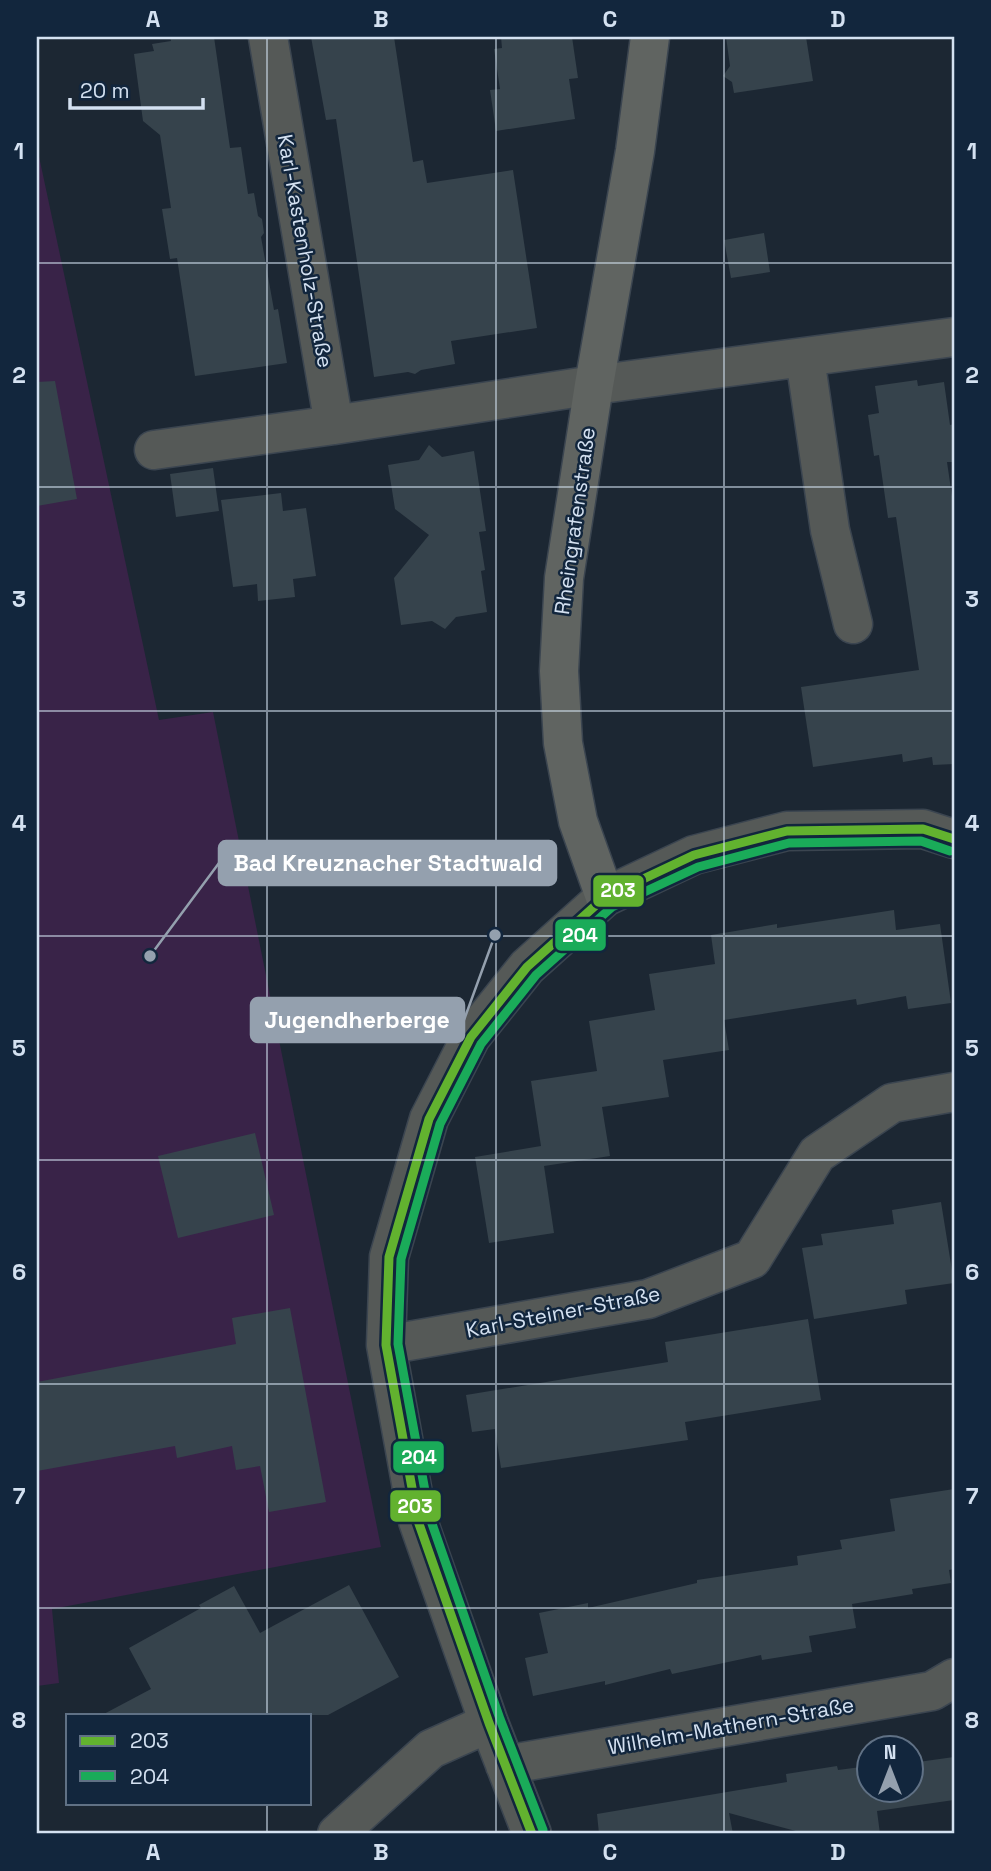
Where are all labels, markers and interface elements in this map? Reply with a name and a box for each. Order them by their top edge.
text: A [146,4,161,34]
text: B [373,4,389,34]
text: C [603,4,617,34]
text: D [830,4,846,34]
scale bar [70,66,203,110]
text: 20 m [80,77,130,104]
street label: Karl-Kastenholz-Straße [272,132,339,370]
text: 1 [14,136,24,166]
text: 1 [967,136,977,166]
text: 2 [12,360,26,390]
text: 2 [965,360,979,390]
street label: Rheingrafenstraße [548,426,601,616]
text: 3 [12,584,26,614]
text: 3 [965,584,979,614]
text: 4 [12,808,27,838]
text: 4 [965,808,980,838]
callout: Bad Kreuznacher Stadtwald [219,841,556,885]
text: Bad Kreuznacher Stadtwald [233,848,543,878]
line badge: 203 [592,874,645,908]
text: 203 [600,878,636,903]
line badge: 204 [554,918,607,952]
text: 204 [562,923,598,948]
callout: Jugendherberge [251,998,464,1042]
text: Jugendherberge [264,1005,450,1035]
text: 5 [12,1033,26,1063]
text: 5 [965,1033,979,1063]
text: 6 [12,1257,26,1287]
text: 6 [965,1257,979,1287]
street label: Karl-Steiner-Straße [463,1279,662,1344]
line badge: 204 [392,1440,445,1474]
text: 204 [401,1445,437,1470]
text: 7 [13,1481,26,1511]
text: 7 [966,1481,979,1511]
line badge: 203 [389,1489,442,1523]
text: 203 [397,1494,433,1519]
street label: Wilhelm-Mathern-Straße [606,1691,856,1760]
text: 8 [12,1705,26,1735]
text: 8 [965,1705,979,1735]
legend [66,1714,312,1804]
text: 203 [130,1727,169,1754]
north arrow [855,1734,925,1804]
text: N [884,1740,896,1765]
text: 204 [130,1763,169,1790]
text: A [146,1837,161,1867]
text: B [373,1837,389,1867]
text: C [603,1837,617,1867]
text: D [830,1837,846,1867]

